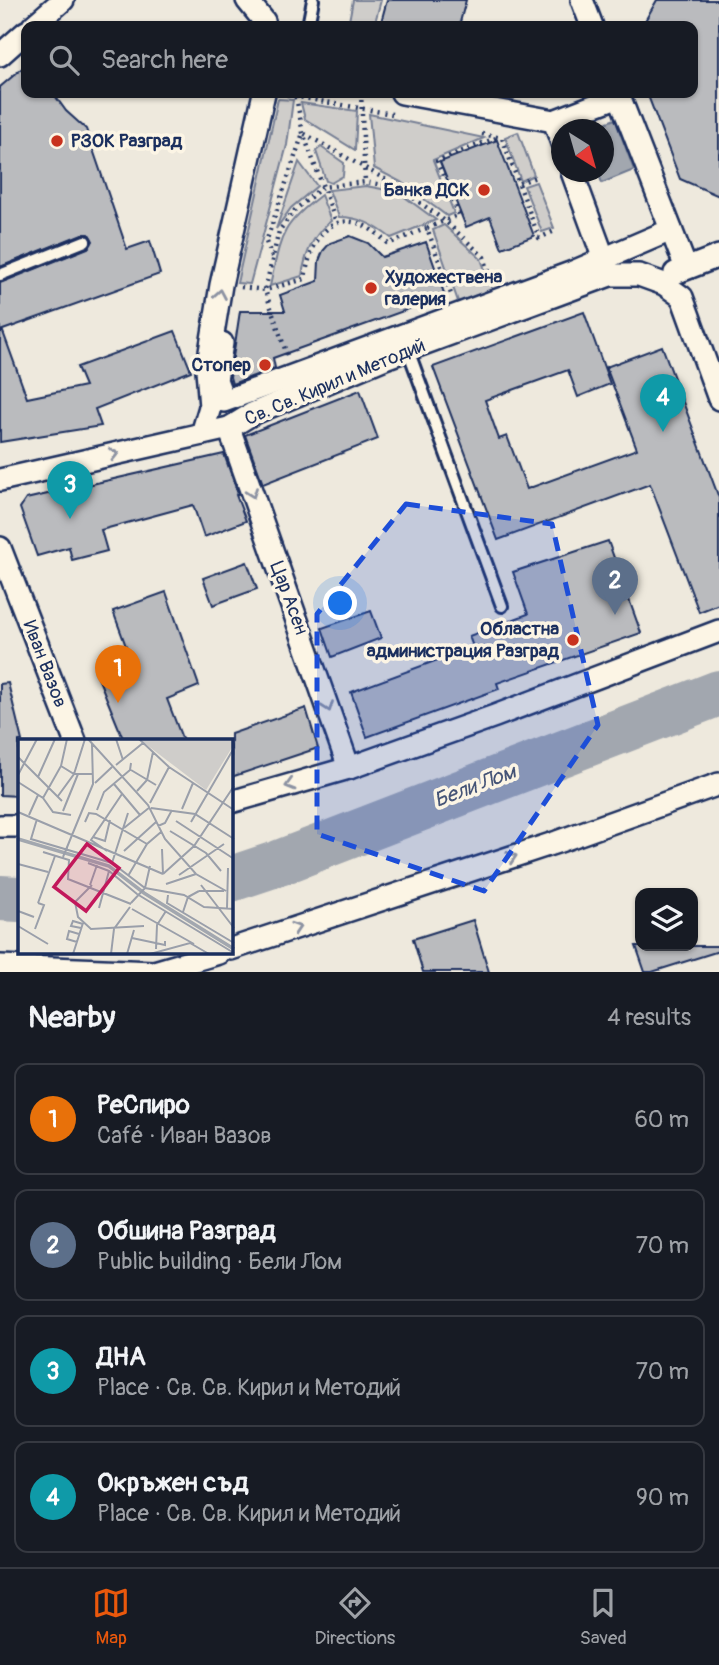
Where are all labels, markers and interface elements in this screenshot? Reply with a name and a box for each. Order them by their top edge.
search box [21,21,698,98]
icon: search [45,41,83,79]
text: Search here [101,44,228,76]
north arrow [551,119,614,182]
place label: РЗОК Разград [71,129,183,153]
marker: РЗОК Разград [49,133,65,149]
place label: Банка ДСК [383,178,470,202]
marker: Банка ДСК [476,182,492,198]
place label: Художествена галерия [384,265,502,311]
marker: Художествена галерия [363,280,379,296]
one-way arrow [212,288,227,300]
street label: Св. Св. Кирил и Методий [241,333,429,431]
place label: Стопер [192,353,251,377]
marker: Стопер [257,357,273,373]
pin: 4 [640,374,686,432]
one-way arrow [108,448,120,462]
pin: 3 [47,461,93,519]
one-way arrow [244,486,258,498]
pin: 2 [592,557,638,615]
street label: Цар Асен [265,558,313,638]
your location [323,586,357,620]
street label: Иван Вазов [17,617,73,711]
place label: Областна администрация Разград [367,617,560,663]
marker: Областна администрация Разград [565,632,581,648]
pin: 1 [95,645,141,703]
one-way arrow [320,701,334,713]
inset map [18,739,233,954]
water label: Бели Лом [430,757,522,814]
one-way arrow [284,776,296,791]
one-way arrow [506,850,518,865]
map controls [635,888,698,951]
button: layers [635,888,698,951]
one-way arrow [289,921,301,936]
text: Nearby [28,999,115,1036]
text: 4 results [607,1003,691,1032]
text: РеСпиро [97,1089,190,1121]
text: 1 [49,1105,58,1134]
text: 60 m [634,1105,689,1134]
text: Café · Иван Вазов [97,1121,272,1150]
text: Обшина Разград [97,1215,276,1247]
text: 2 [47,1231,59,1260]
text: 70 m [636,1231,689,1260]
text: Public building · Бели Лом [97,1247,342,1276]
text: ДНА [97,1341,146,1373]
text: 3 [47,1357,59,1386]
text: 70 m [636,1357,689,1386]
text: Place · Св. Св. Кирил и Методий [97,1373,401,1402]
text: Окръжен съд [97,1467,248,1499]
text: 4 [46,1483,60,1512]
text: 90 m [636,1483,689,1512]
text: Place · Св. Св. Кирил и Методий [97,1499,401,1528]
tab: Map [92,1584,130,1650]
tab: Directions [315,1584,395,1650]
tab: Saved [580,1584,627,1650]

